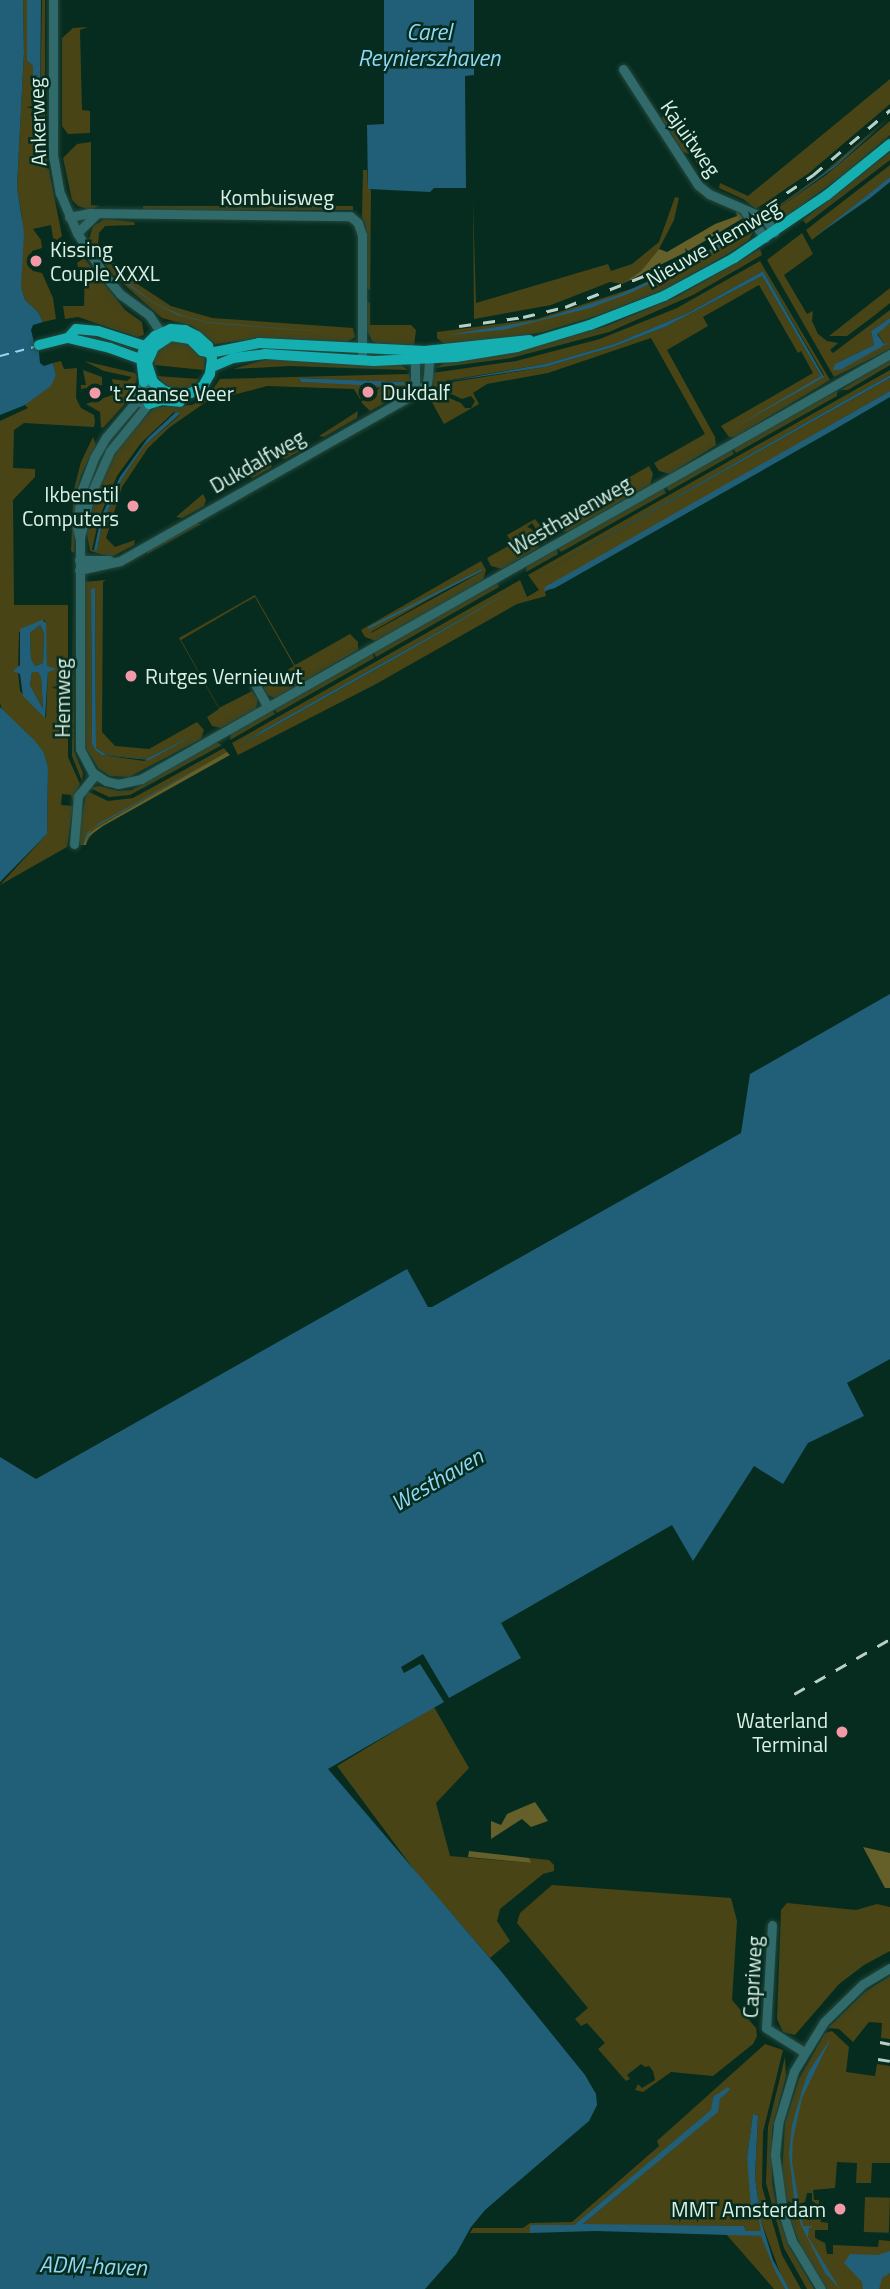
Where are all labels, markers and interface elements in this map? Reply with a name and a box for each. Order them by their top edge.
water label: Carel Reynierszhaven [358,18,500,72]
street label: Ankerweg [23,77,51,167]
street label: Kajuitweg [656,95,726,181]
street label: Kombuisweg [220,184,334,210]
street label: Nieuwe Hemweg [641,194,785,292]
place label: Kissing Couple XXXL [50,236,160,286]
marker: Kissing Couple XXXL [28,253,44,269]
place label: Dukdalf [382,379,450,405]
place label: 't Zaanse Veer [109,380,234,406]
marker: Dukdalf [360,384,376,400]
marker: 't Zaanse Veer [87,385,103,401]
street label: Dukdalfweg [205,424,309,498]
street label: Westhavenweg [505,470,635,560]
place label: Ikbenstil Computers [22,481,119,531]
marker: Ikbenstil Computers [125,498,141,514]
street label: Hemweg [49,658,75,738]
place label: Rutges Vernieuwt [145,663,303,689]
marker: Rutges Vernieuwt [123,668,139,684]
water label: Westhaven [386,1443,488,1517]
place label: Waterland Terminal [736,1707,828,1757]
marker: Waterland Terminal [834,1724,850,1740]
street label: Capriweg [737,1935,767,2019]
place label: MMT Amsterdam [671,2196,826,2222]
marker: MMT Amsterdam [832,2201,848,2217]
water label: ADM-haven [39,2250,147,2282]

